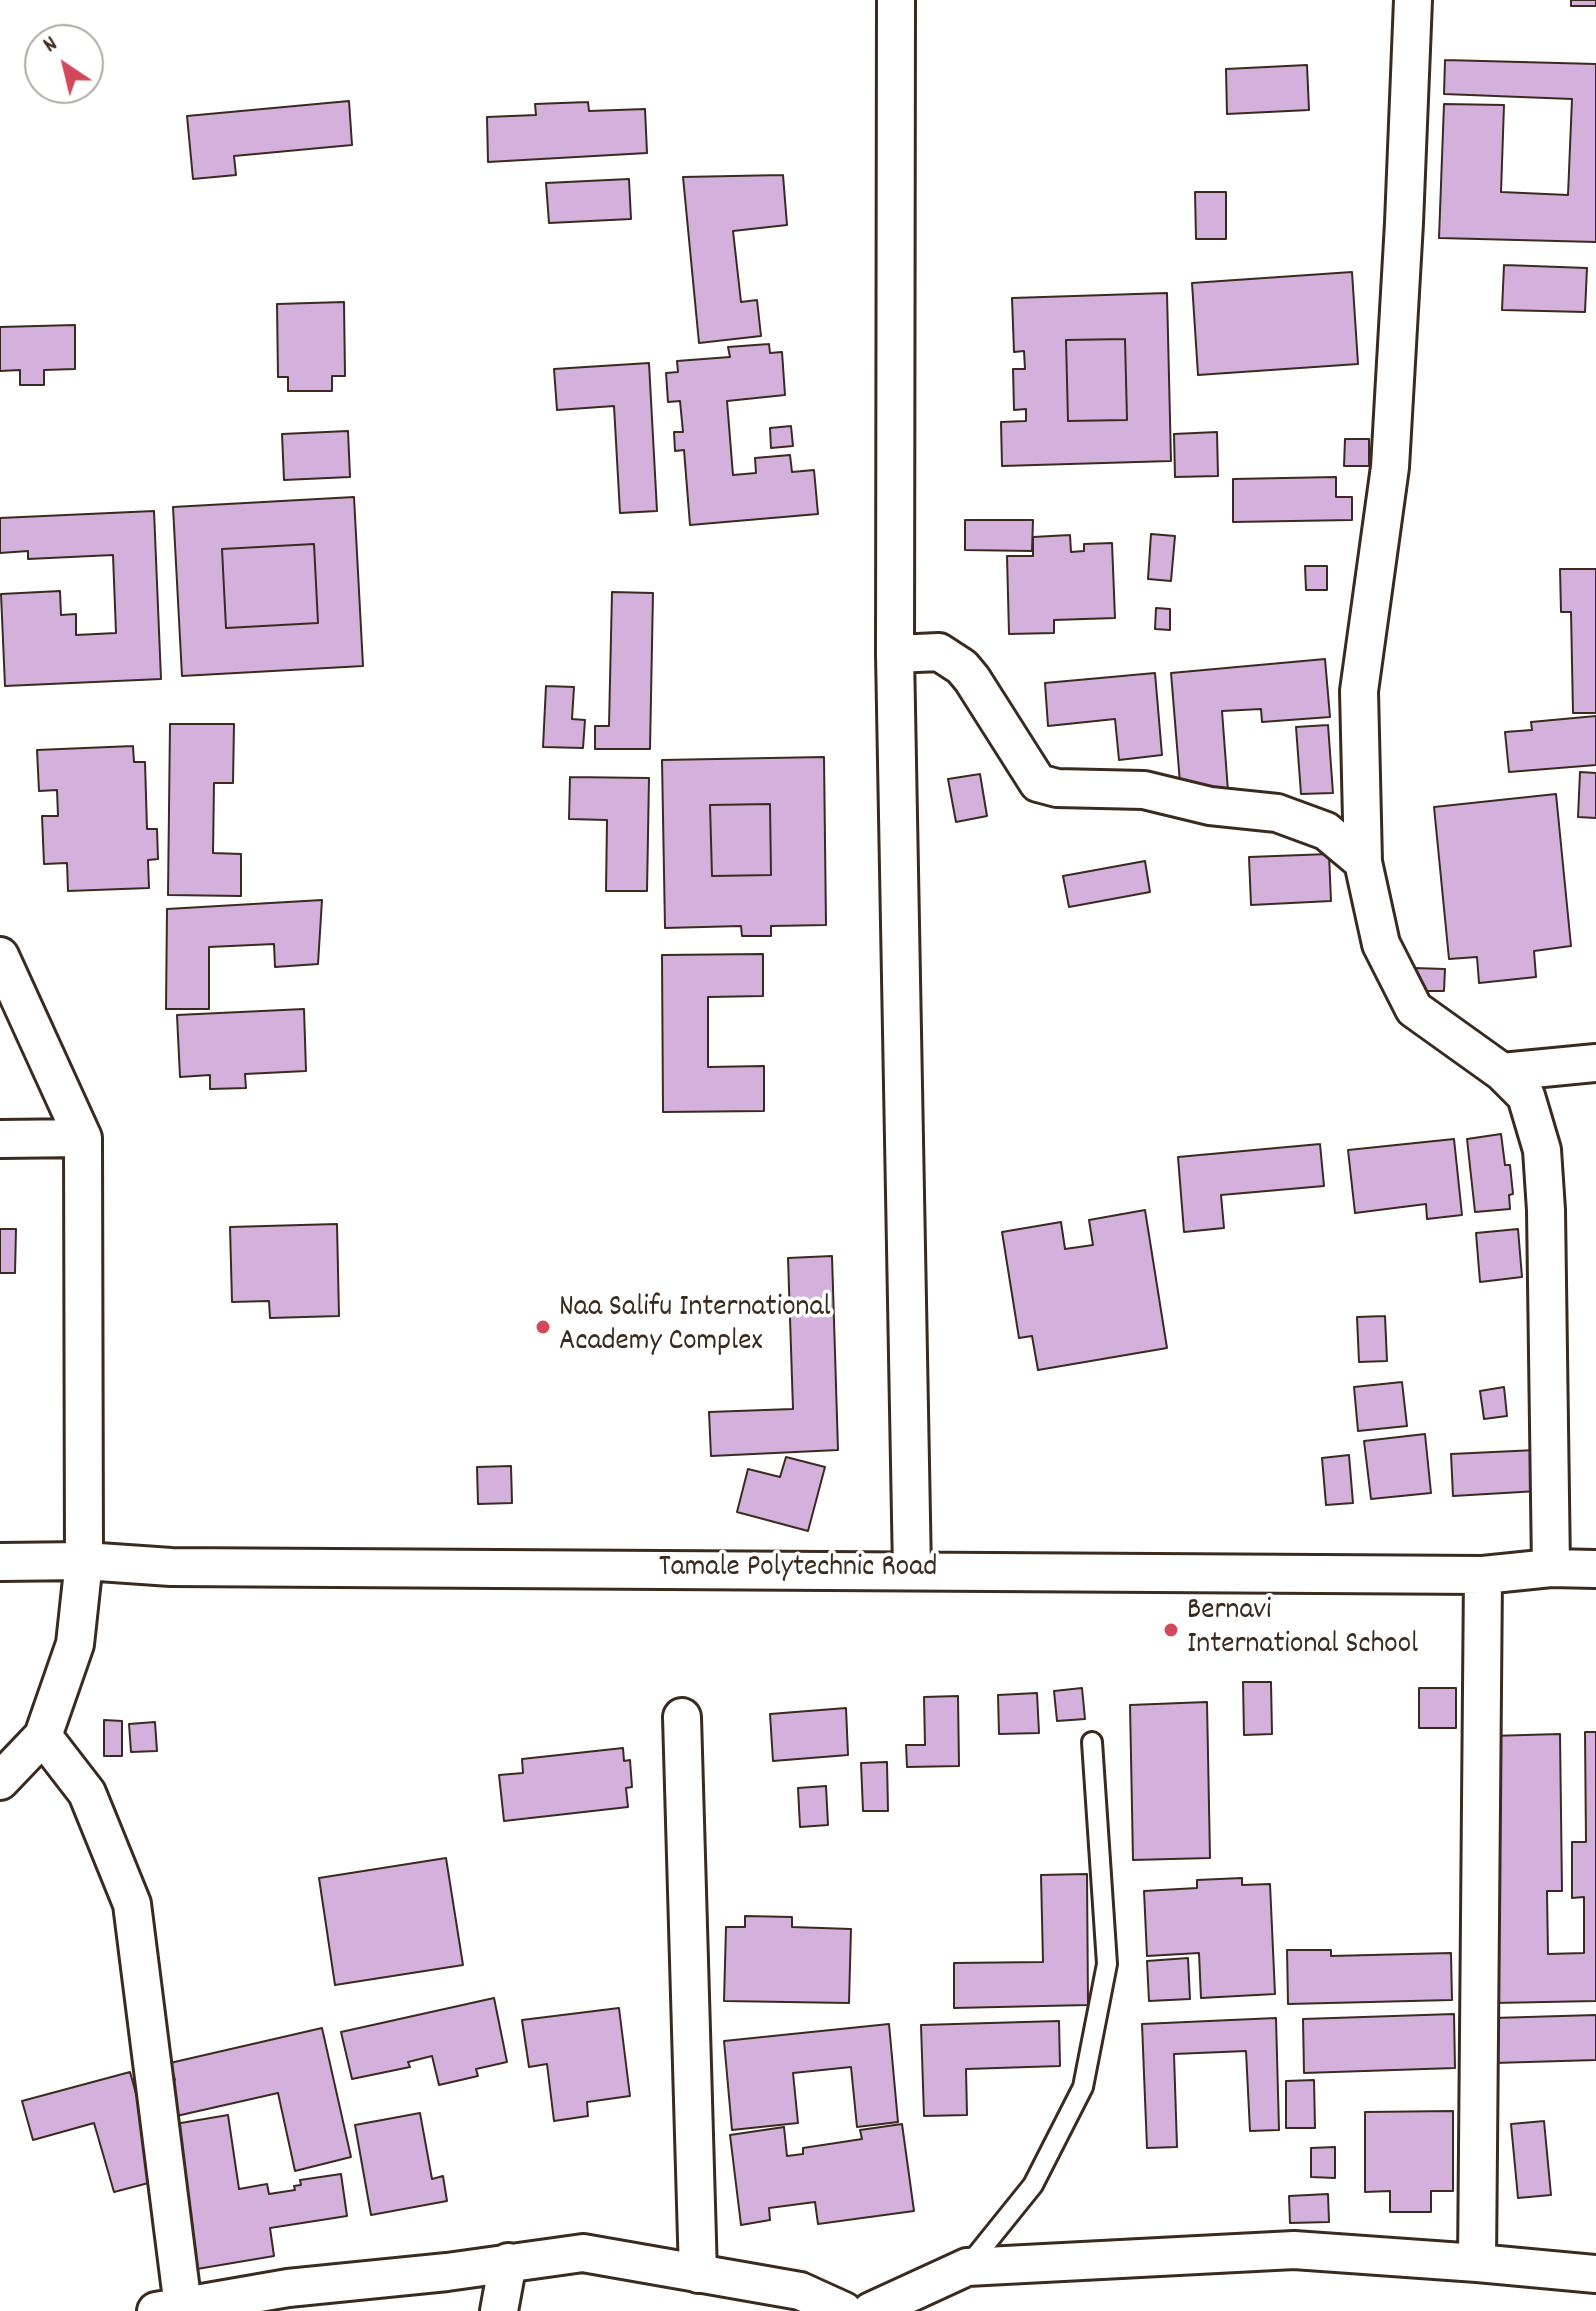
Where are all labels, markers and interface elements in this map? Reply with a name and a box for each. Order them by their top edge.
north arrow [24,24,104,104]
text: N [38,30,64,61]
place label: Naa Salifu International Academy Complex [559,1292,831,1362]
marker: Naa Salifu International Academy Complex [534,1318,552,1336]
street label: Tamale Polytechnic Road [659,1552,937,1588]
place label: Bernavi International School [1187,1595,1418,1666]
marker: Bernavi International School [1162,1621,1180,1639]

